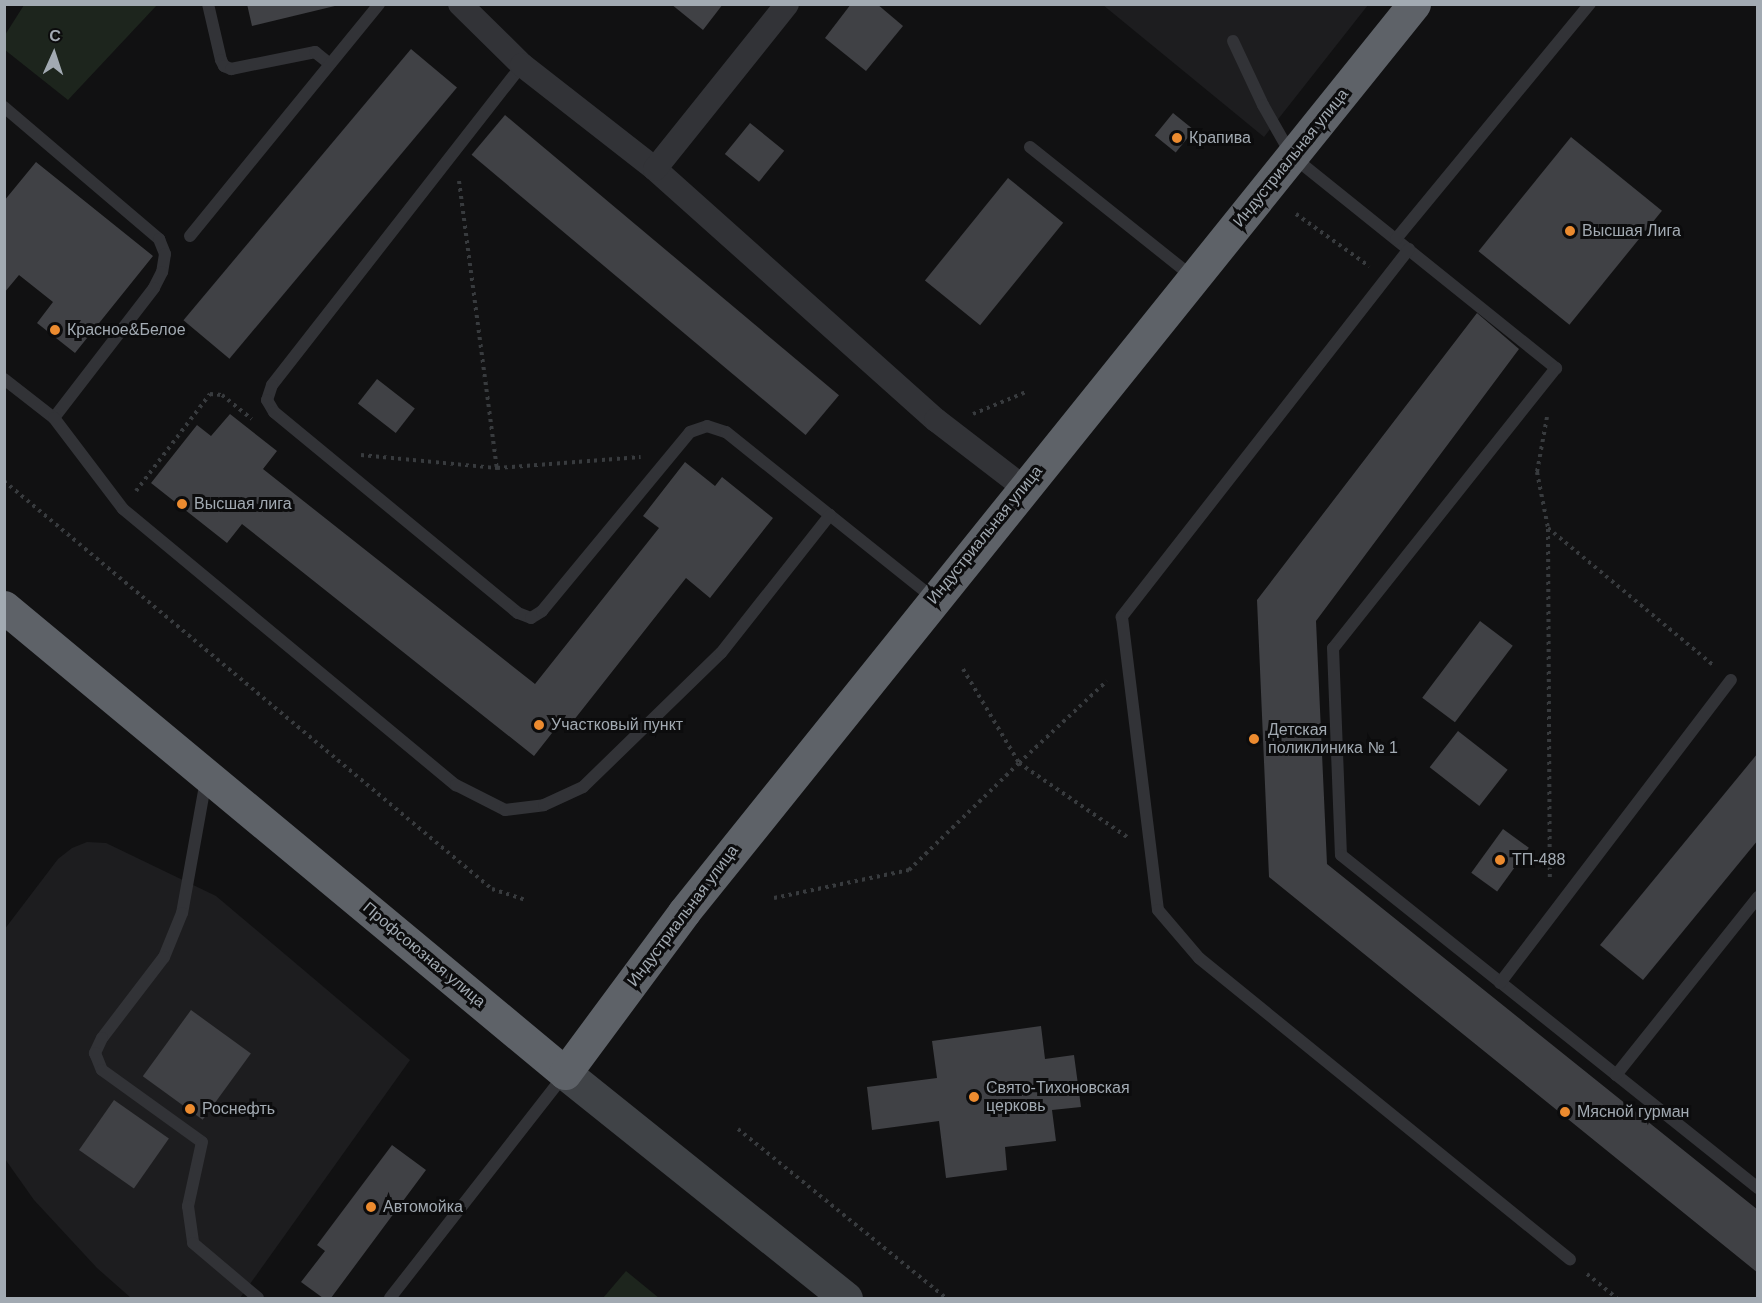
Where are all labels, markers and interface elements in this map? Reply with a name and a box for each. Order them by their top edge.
north arrow [24,24,84,84]
text: С [49,27,61,44]
street label: Индустриальная улица [1229,85,1353,231]
place label: Крапива [1189,128,1251,148]
marker: Крапива [1170,131,1184,145]
place label: Высшая Лига [1582,221,1681,241]
marker: Высшая Лига [1563,224,1577,238]
place label: Красное&Белое [67,320,186,340]
marker: Красное&Белое [48,323,62,337]
street label: Индустриальная улица [923,462,1047,608]
place label: Высшая лига [194,494,292,514]
marker: Высшая лига [175,497,189,511]
place label: Участковый пункт [551,715,683,735]
marker: Участковый пункт [532,718,546,732]
place label: Детская поликлиника № 1 [1268,720,1398,758]
marker: Детская поликлиника № 1 [1245,730,1263,748]
street label: Индустриальная улица [624,842,742,990]
place label: ТП-488 [1512,850,1565,870]
marker: ТП-488 [1493,853,1507,867]
street label: Профсоюзная улица [359,898,489,1012]
place label: Свято-Тихоновская церковь [986,1078,1130,1116]
marker: Свято-Тихоновская церковь [967,1090,981,1104]
place label: Роснефть [202,1099,275,1119]
marker: Роснефть [183,1102,197,1116]
place label: Мясной гурман [1577,1102,1689,1122]
marker: Мясной гурман [1558,1105,1572,1119]
place label: Автомойка [383,1197,463,1217]
marker: Автомойка [364,1200,378,1214]

